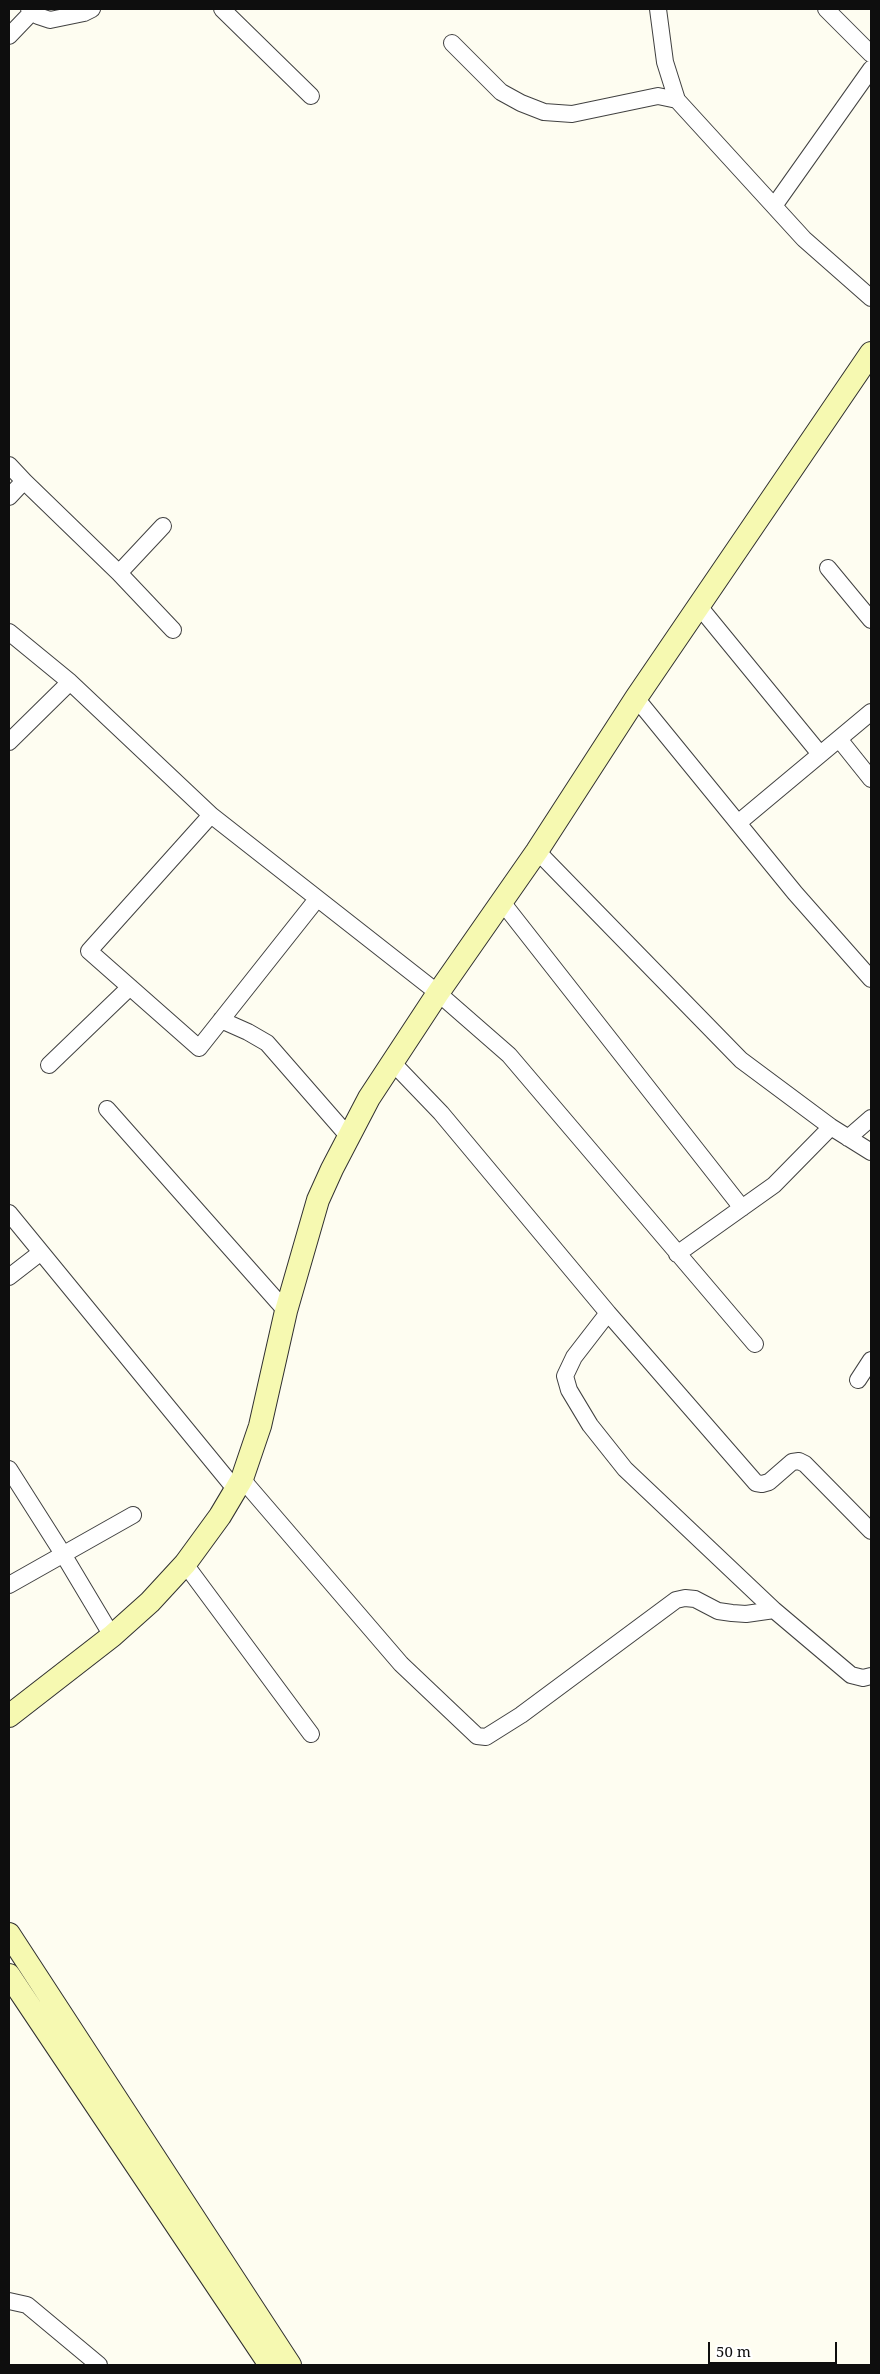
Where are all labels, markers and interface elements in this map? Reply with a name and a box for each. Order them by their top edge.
scale bar [710,2332,839,2364]
text: 50 m [716,2341,751,2361]

